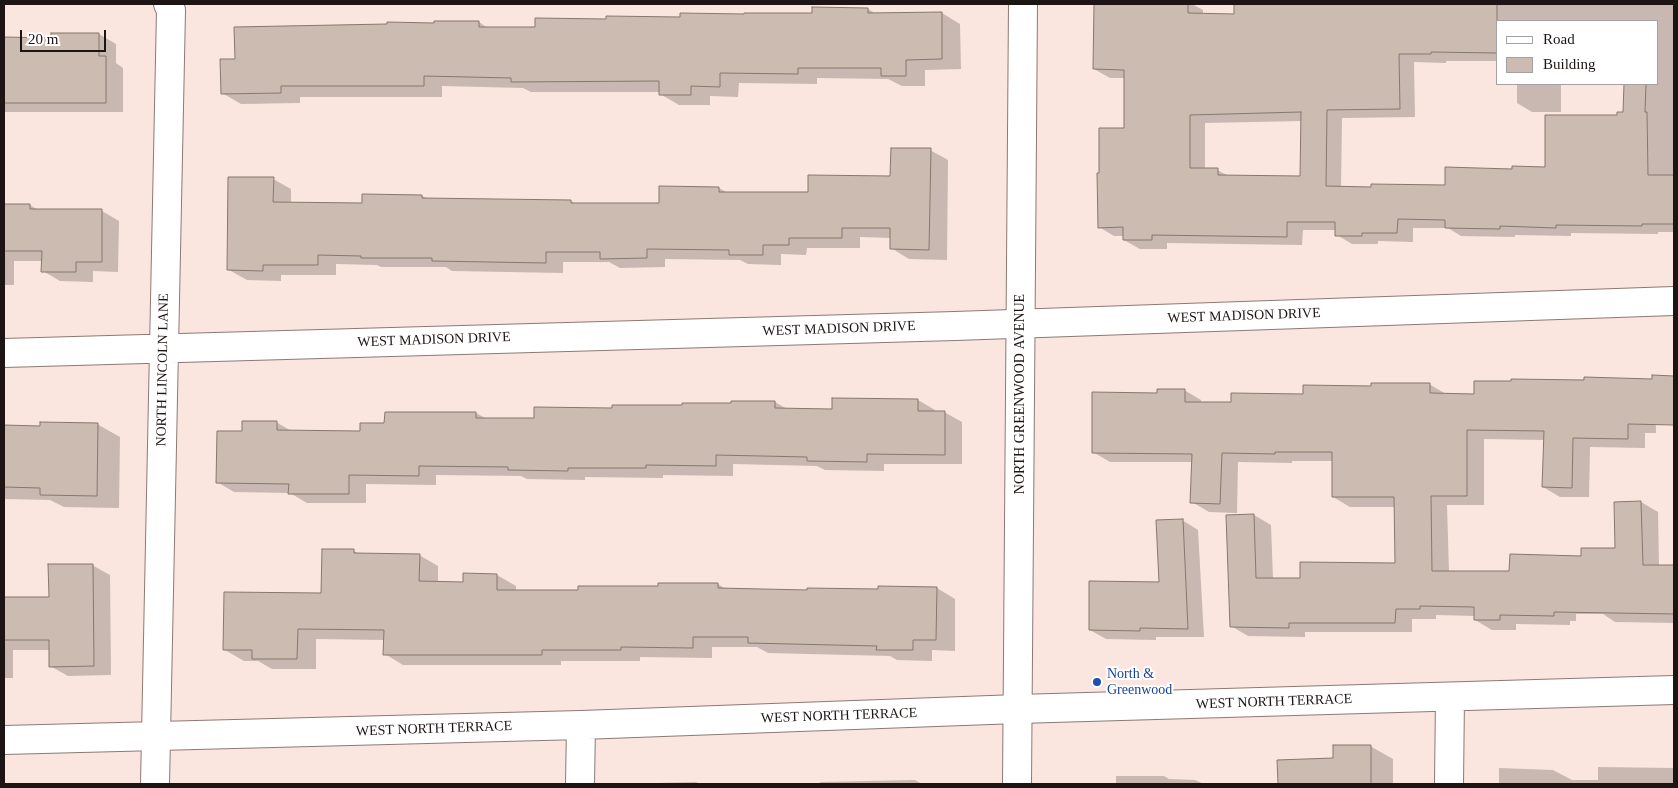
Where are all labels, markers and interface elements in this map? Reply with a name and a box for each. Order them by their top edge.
scale bar [22,20,109,52]
legend [1496,20,1658,85]
text: 20 m [28,31,58,47]
text: Road [1543,31,1575,47]
text: Building [1543,56,1596,72]
street label: NORTH LINCOLN LANE [153,293,173,447]
street label: NORTH GREENWOOD AVENUE [1012,294,1028,494]
street label: WEST MADISON DRIVE [1167,305,1321,327]
street label: WEST MADISON DRIVE [762,318,916,340]
street label: WEST MADISON DRIVE [357,329,511,351]
place label: North & Greenwood [1107,666,1172,699]
marker: North & Greenwood [1091,676,1103,688]
street label: WEST NORTH TERRACE [1196,691,1352,713]
street label: WEST NORTH TERRACE [761,705,917,727]
street label: WEST NORTH TERRACE [356,718,512,740]

